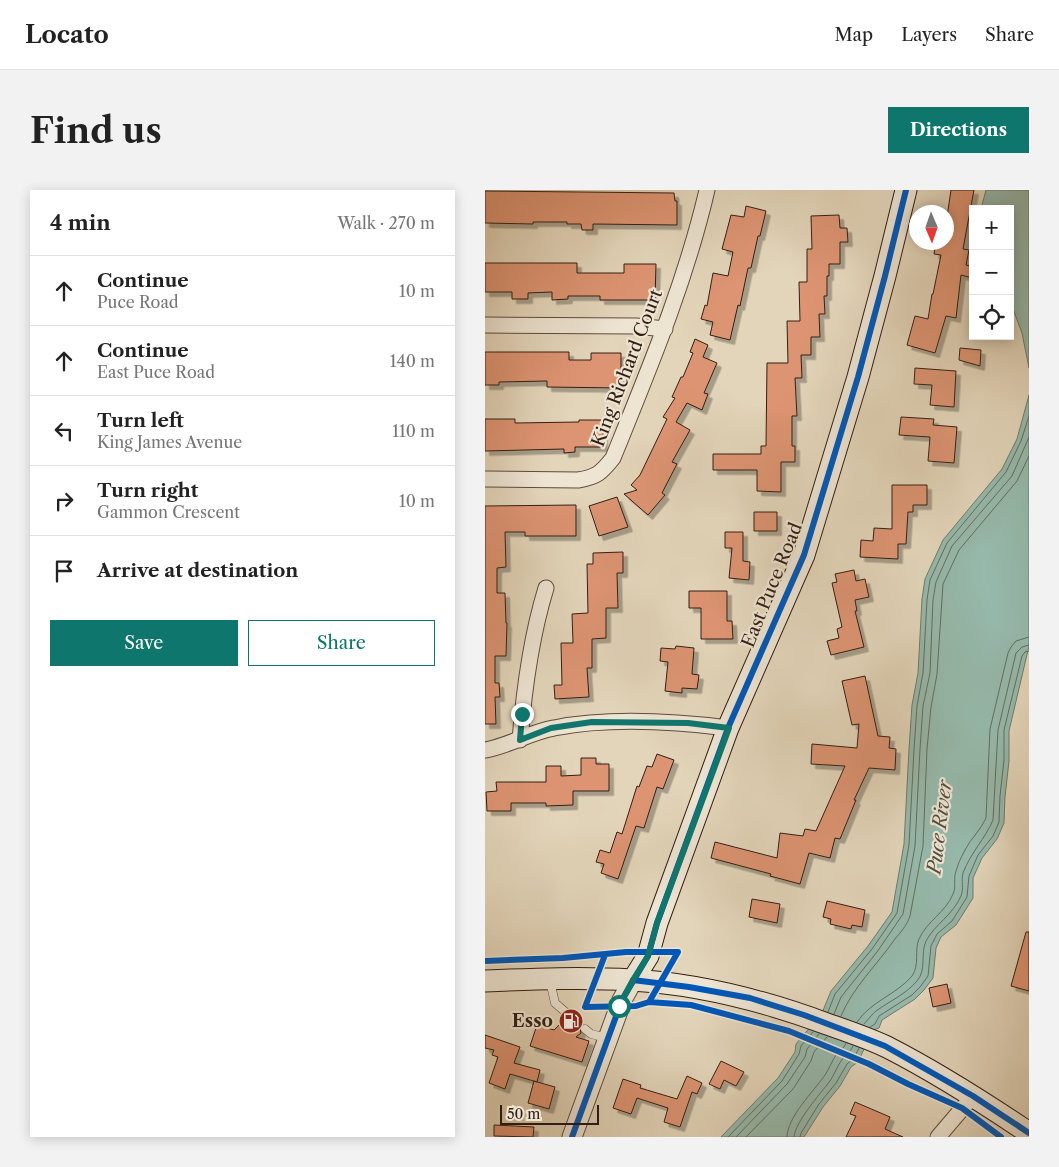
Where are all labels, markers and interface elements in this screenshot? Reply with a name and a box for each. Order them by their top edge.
text: Locato [25,20,109,49]
text: Map [835,24,873,46]
text: Layers [901,24,957,46]
text: Share [985,24,1034,46]
button: Directions [888,107,1029,153]
text: Find us [30,109,162,152]
north arrow [909,205,954,250]
map controls [969,205,1014,340]
button: + [969,205,1014,250]
text: 4 min [50,210,111,235]
text: Walk · 270 m [337,213,435,233]
button: − [969,250,1014,295]
text: Continue [97,269,189,292]
icon: ahead [50,277,78,305]
text: 10 m [399,281,435,301]
street label: King Richard Court [587,286,667,450]
text: Puce Road [97,292,179,312]
button: locate [969,295,1014,340]
text: Continue [97,339,189,362]
icon: ahead [50,347,78,375]
text: 140 m [390,351,435,371]
text: East Puce Road [97,362,215,382]
text: Turn left [97,409,184,432]
icon: left [50,417,78,445]
text: 110 m [392,421,435,441]
text: King James Avenue [97,432,242,452]
text: Turn right [97,479,198,502]
icon: right [50,487,78,515]
text: 10 m [399,491,435,511]
text: Gammon Crescent [97,502,240,522]
street label: East Puce Road [737,519,807,651]
icon: arrive [50,557,78,585]
text: Arrive at destination [97,559,298,582]
button: Save [50,620,238,666]
button: Share [248,620,435,666]
route end [511,703,534,726]
water label: Puce River [922,778,957,877]
route start [608,995,631,1018]
fuel station icon: Esso [558,1008,584,1034]
place label: Esso [512,1010,553,1032]
scale bar [500,1102,599,1125]
text: 50 m [507,1105,540,1123]

